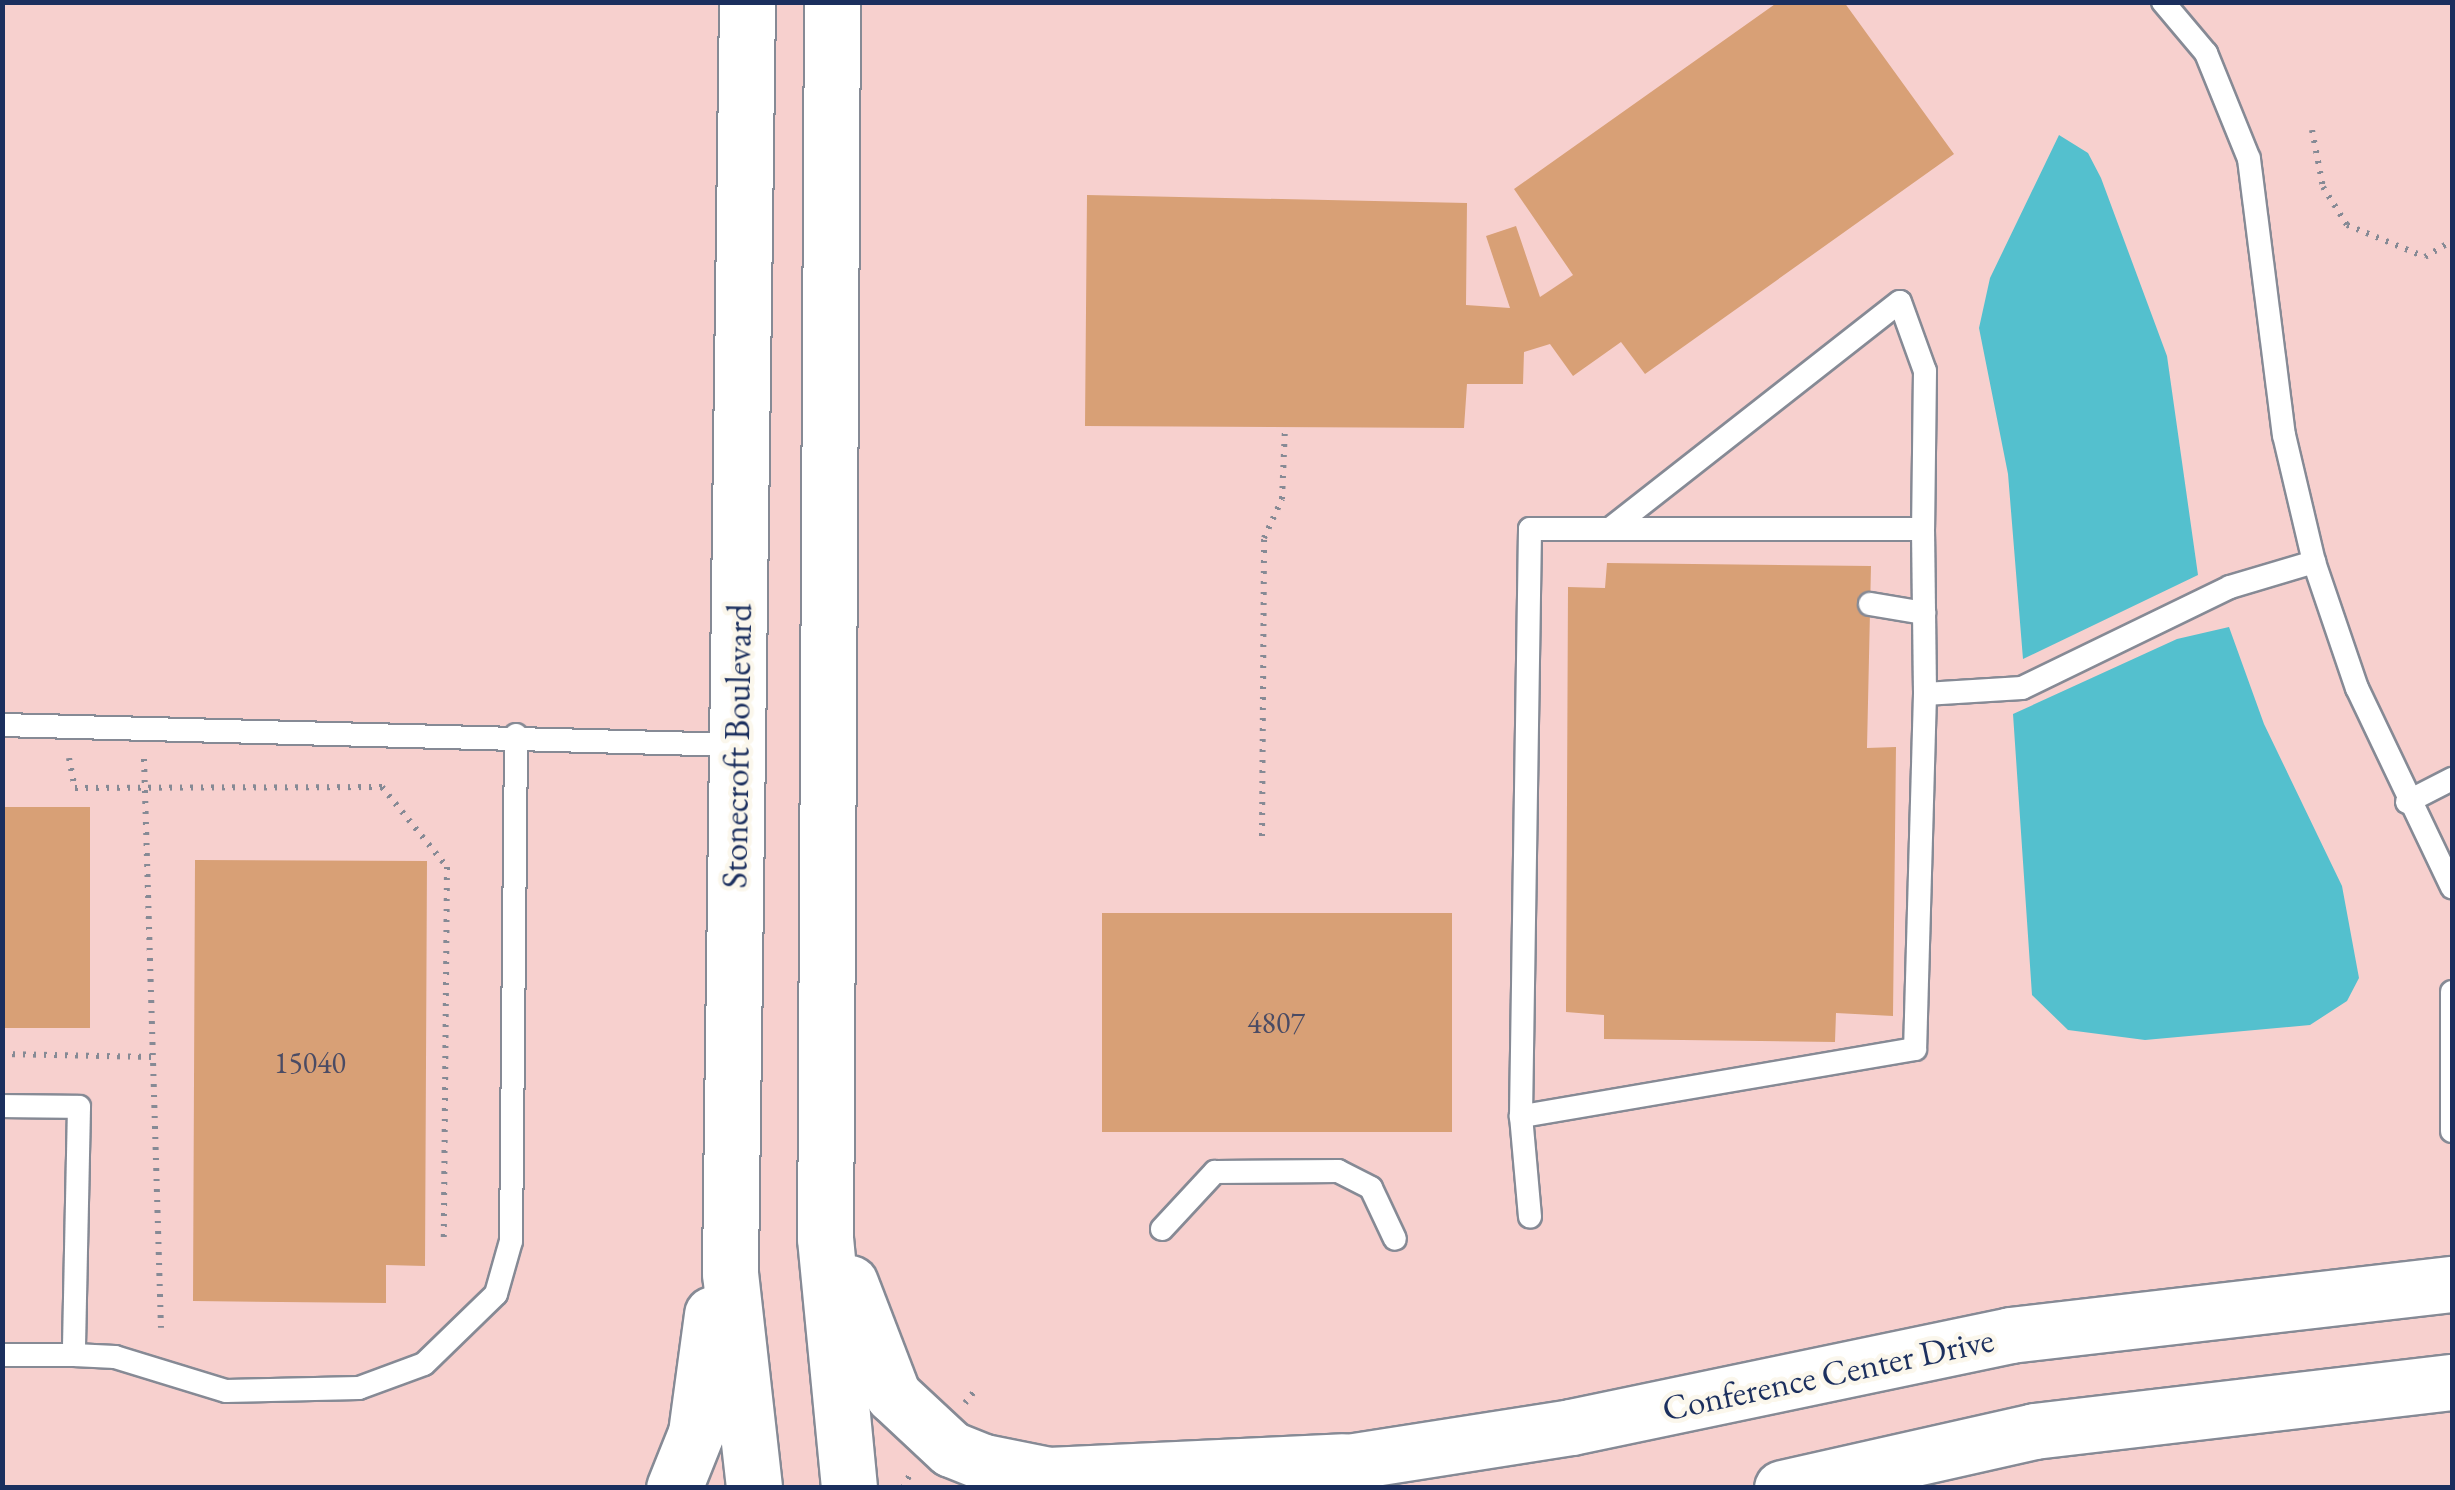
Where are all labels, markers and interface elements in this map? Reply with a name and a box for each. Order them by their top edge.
street label: Stonecroft Boulevard [714,603,760,889]
house number: 4807 [1247,1005,1305,1041]
house number: 15040 [274,1045,346,1081]
street label: Conference Center Drive [1659,1318,1997,1430]

